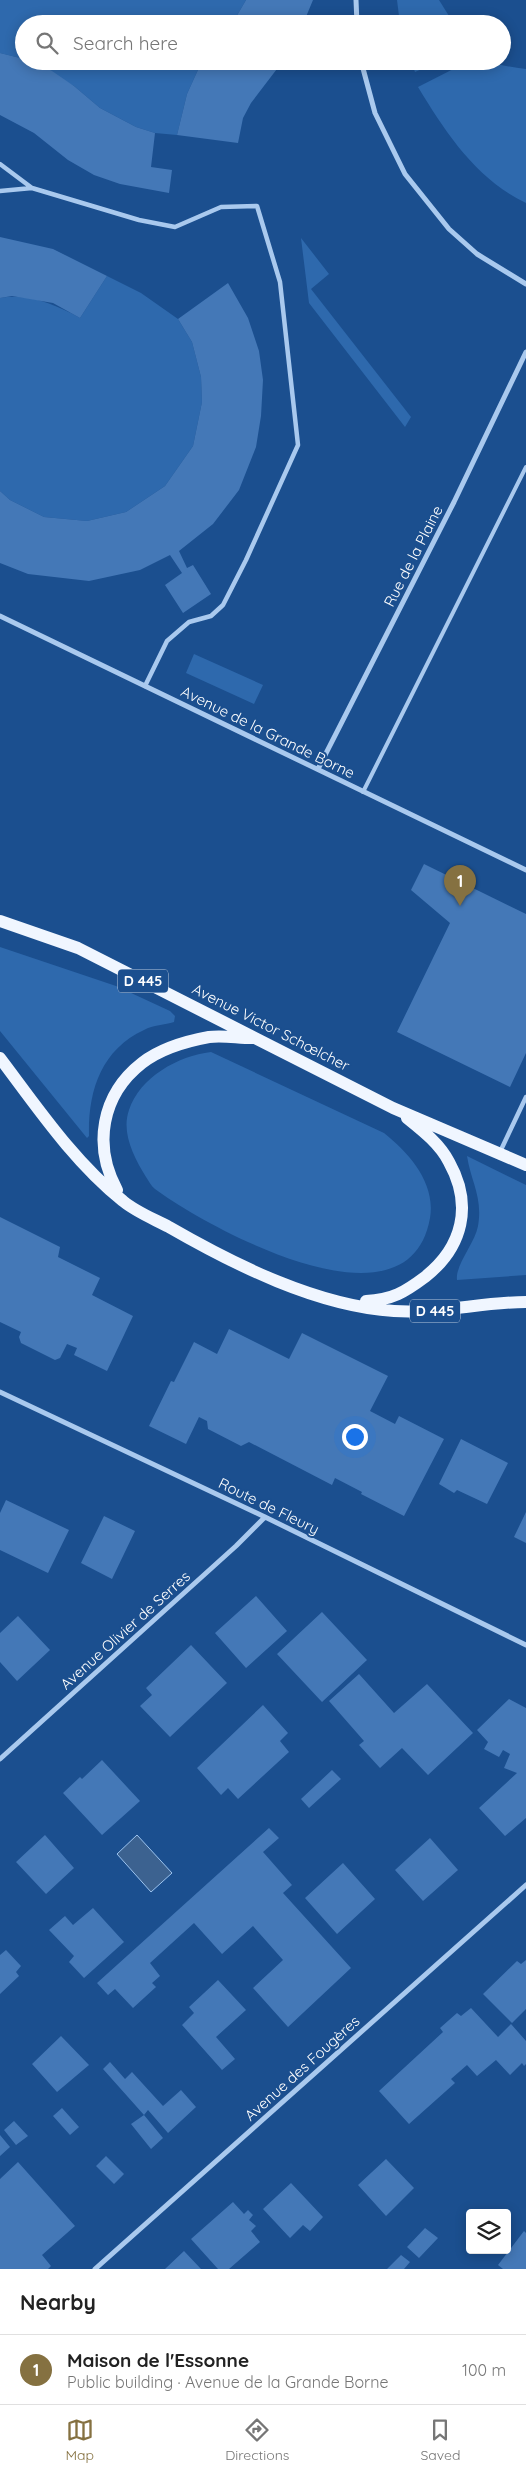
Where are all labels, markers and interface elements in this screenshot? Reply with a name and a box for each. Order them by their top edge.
search box [15,15,511,70]
icon: search [33,29,61,57]
text: Search here [73,31,178,55]
street label: Rue de la Plaine [379,502,447,610]
street label: Avenue de la Grande Borne [178,682,358,782]
pin: 1 [444,865,476,906]
road number: D 445 [118,969,168,992]
street label: Avenue Victor Schœlcher [189,979,353,1075]
road number: D 445 [410,1300,460,1322]
your location [342,1424,368,1450]
street label: Route de Fleury [215,1473,323,1539]
street label: Avenue Olivier de Serres [56,1567,194,1693]
street label: Avenue des Fougères [241,2011,363,2125]
map controls [466,2209,511,2254]
button: layers [466,2209,511,2254]
text: Nearby [20,2289,96,2315]
text: Maison de l'Essonne [67,2348,249,2372]
text: 1 [33,2360,39,2380]
text: 100 m [462,2360,506,2380]
text: Public building · Avenue de la Grande Borne [67,2372,389,2392]
tab: Map [66,2416,94,2464]
tab: Directions [225,2416,289,2464]
tab: Saved [420,2416,460,2464]

